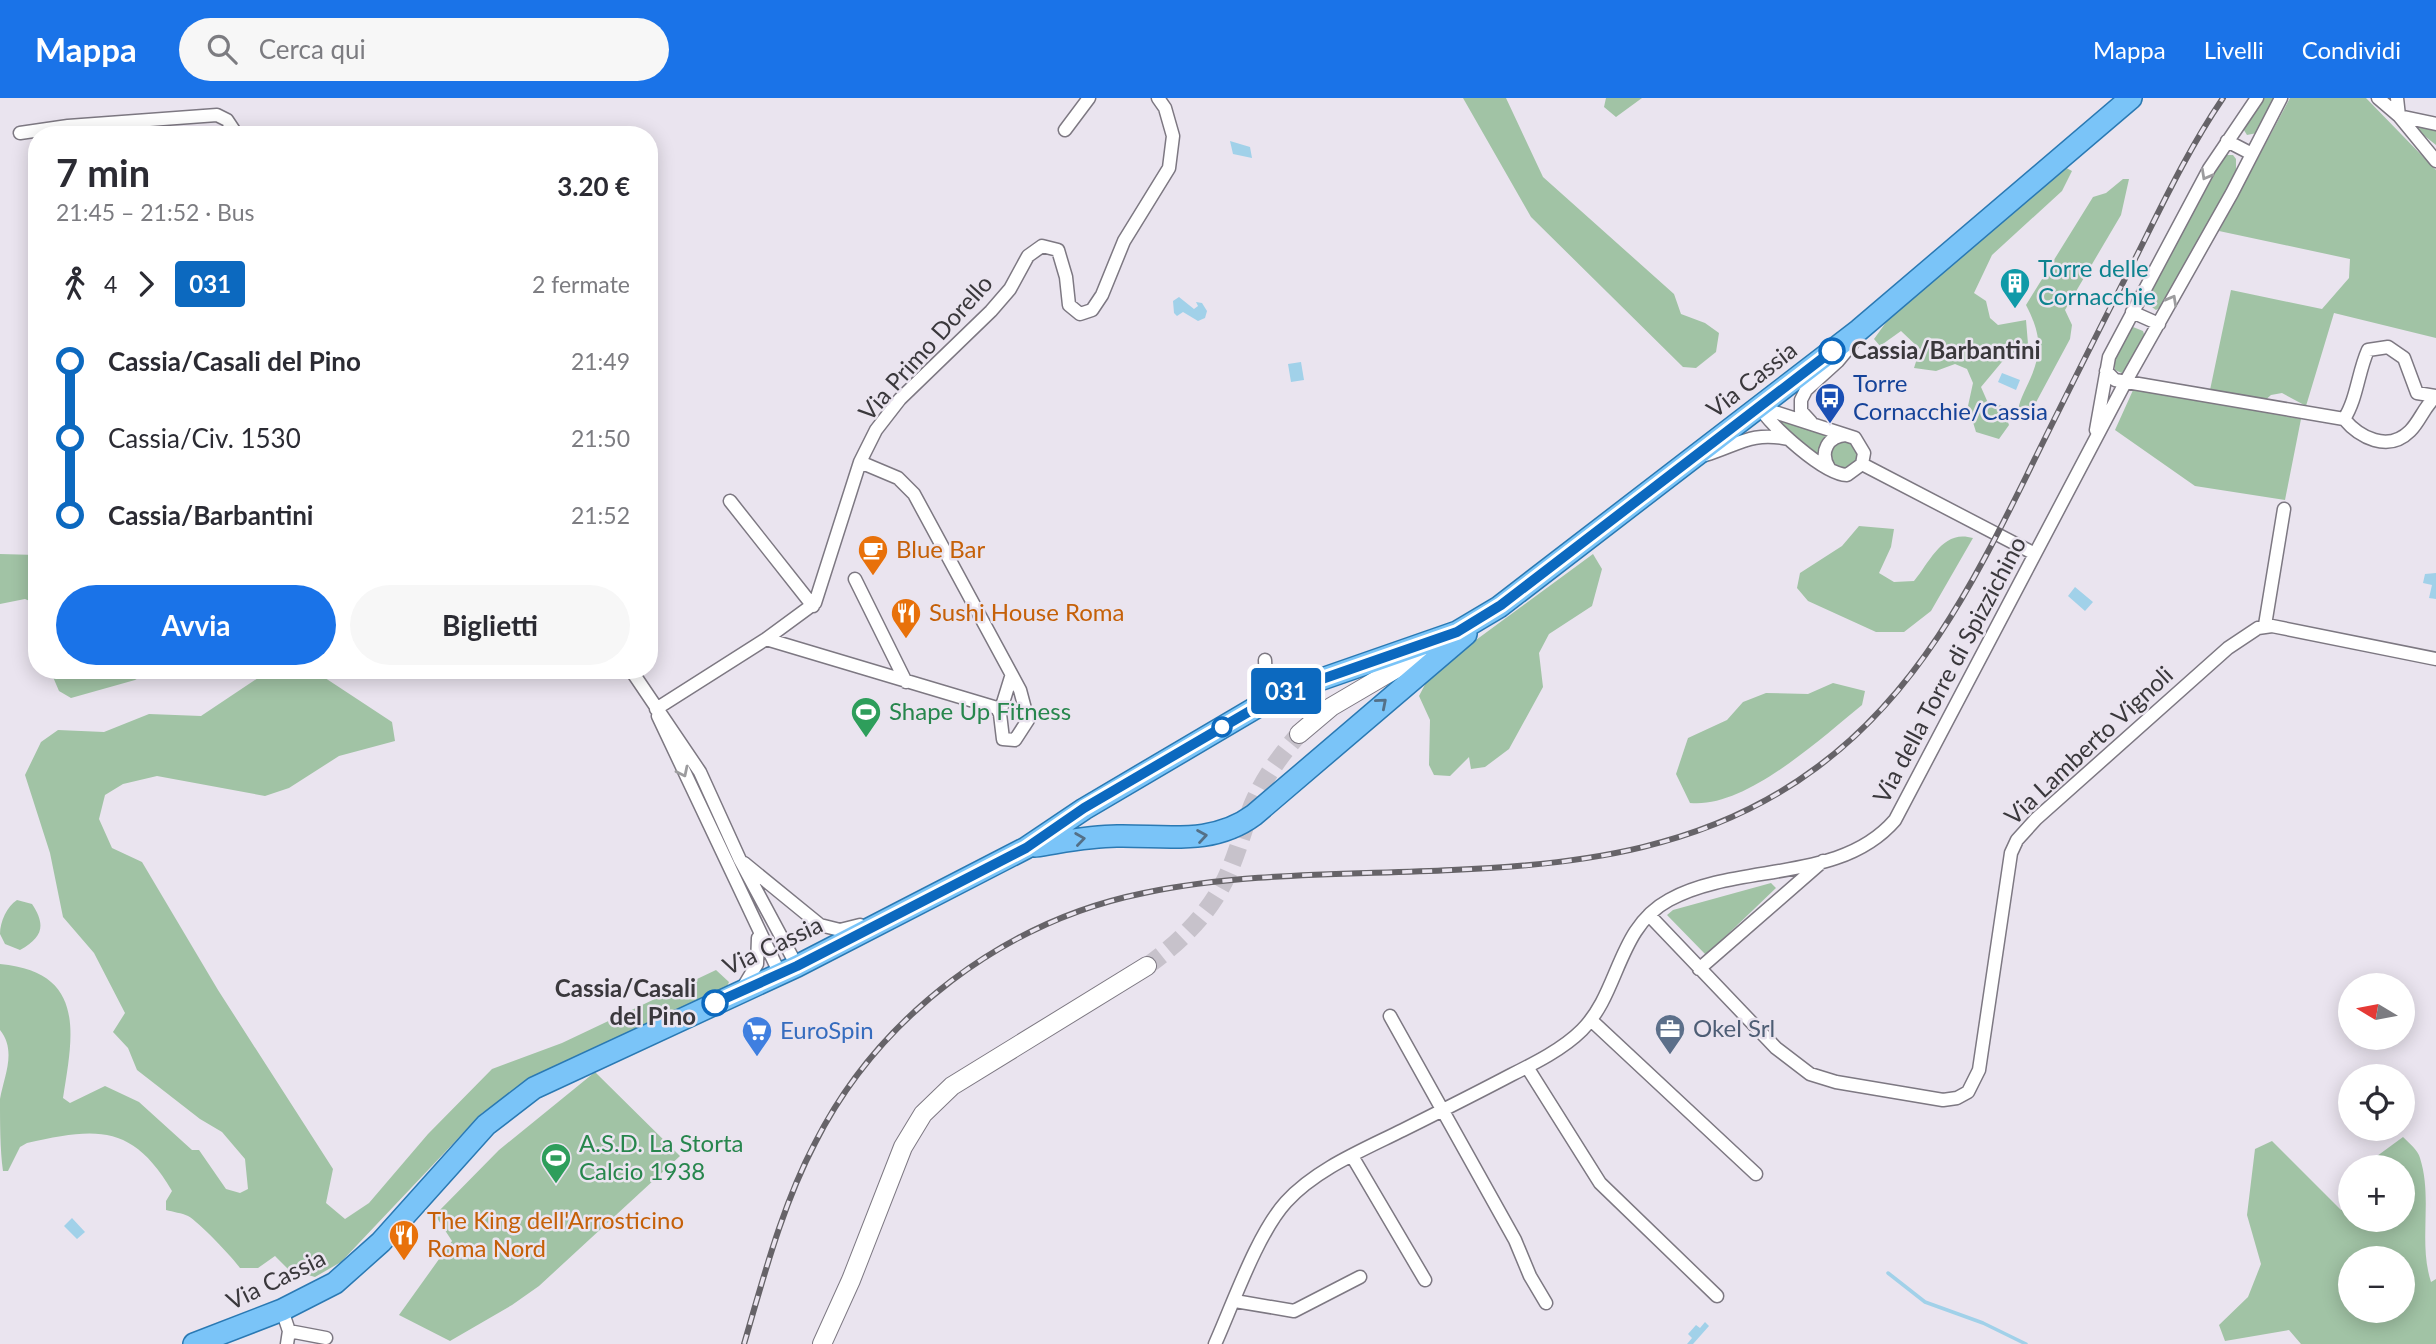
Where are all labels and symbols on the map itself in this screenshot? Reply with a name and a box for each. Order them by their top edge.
one-way arrow [2201,168,2214,180]
place label: Torre delle Cornacchie [2038,253,2156,310]
building icon: Torre delle Cornacchie [1998,266,2032,310]
street label: Via Primo Dorello [852,268,998,426]
one-way arrow [2164,295,2177,308]
street label: Via Cassia [1700,335,1802,423]
place label: Cassia/Barbantini [1851,335,2041,364]
marker: Cassia/Barbantini [1819,338,1845,364]
place label: Torre Cornacchie/Cassia [1853,368,2048,425]
bus stop icon: Torre Cornacchie/Cassia [1813,381,1847,425]
street label: Via della Torre di Spizzichino [1866,531,2031,808]
cafe icon: Blue Bar [856,533,890,577]
place label: Blue Bar [896,534,985,563]
restaurant icon: Sushi House Roma [889,596,923,640]
place label: Sushi House Roma [929,597,1125,626]
street label: Via Lamberto Vignoli [1998,660,2178,830]
line badge: 031 [1246,668,1326,714]
sports icon: Shape Up Fitness [849,695,883,739]
place label: Shape Up Fitness [889,696,1071,725]
one-way arrow [1374,699,1387,711]
unlabelled marker [1212,717,1232,737]
one-way arrow [675,765,689,777]
one-way arrow [1196,829,1208,844]
one-way arrow [1074,832,1086,847]
street label: Via Cassia [718,909,827,980]
place label: Cassia/Casali del Pino [555,973,696,1030]
north arrow [2338,973,2415,1050]
marker: Cassia/Casali del Pino [702,990,728,1016]
office icon: Okel Srl [1653,1012,1687,1056]
place label: Okel Srl [1693,1013,1775,1042]
supermarket icon: EuroSpin [740,1014,774,1058]
place label: EuroSpin [780,1015,874,1044]
place label: A.S.D. La Storta Calcio 1938 [579,1128,743,1185]
sports icon: A.S.D. La Storta Calcio 1938 [539,1141,573,1185]
place label: The King dell'Arrosticino Roma Nord [427,1205,684,1262]
restaurant icon: The King dell'Arrosticino Roma Nord [387,1218,421,1262]
street label: Via Cassia [221,1242,330,1315]

